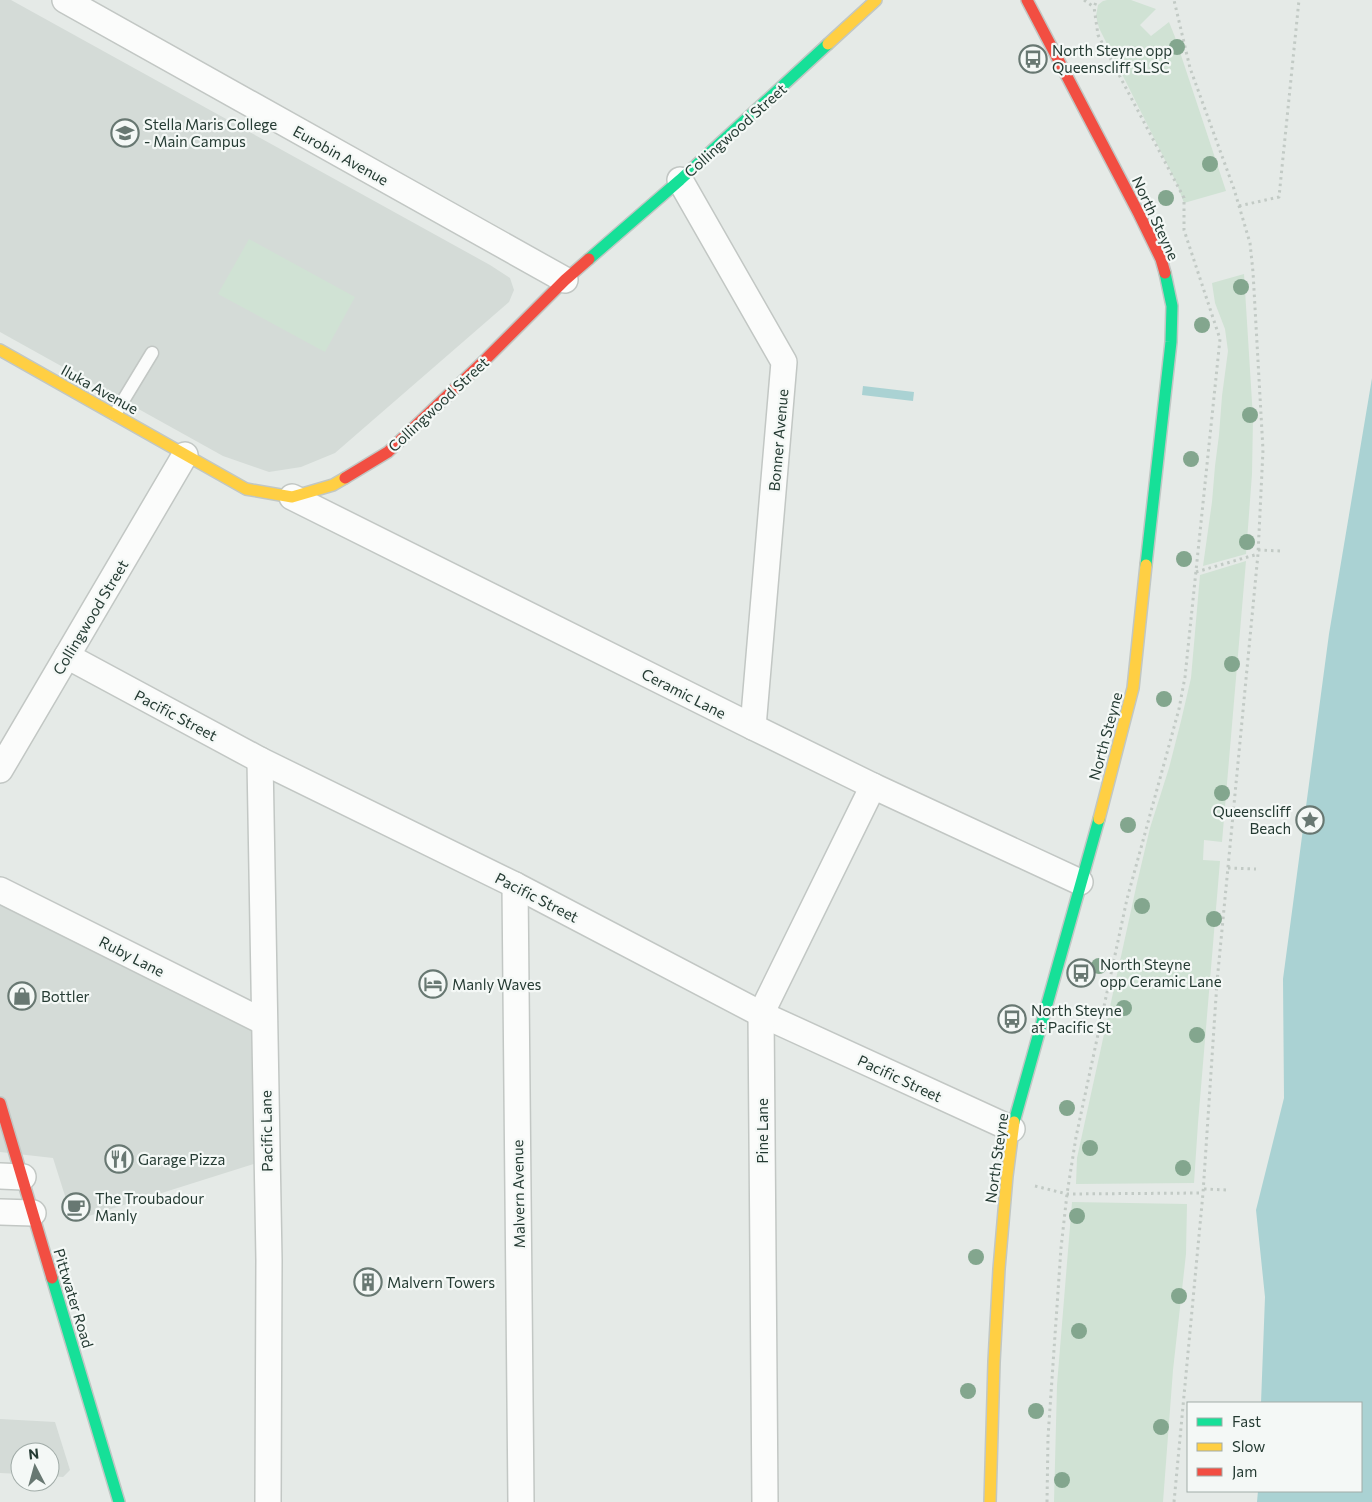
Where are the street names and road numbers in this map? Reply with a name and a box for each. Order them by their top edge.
street label: Collingwood Street [680,79,790,181]
street label: Eurobin Avenue [290,121,392,189]
street label: North Steyne [1129,173,1183,263]
street label: Collingwood Street [384,353,492,455]
street label: Iluka Avenue [58,360,142,418]
street label: Bonner Avenue [765,388,791,492]
street label: Collingwood Street [49,556,131,678]
street label: Ceramic Lane [639,664,729,722]
street label: Pacific Street [132,686,220,744]
street label: North Steyne [1085,690,1125,782]
street label: Pacific Street [492,868,582,926]
street label: Ruby Lane [96,932,168,980]
street label: Pacific Street [855,1051,945,1105]
street label: Pacific Lane [256,1090,276,1172]
street label: Pine Lane [753,1098,771,1164]
street label: North Steyne [981,1112,1011,1204]
street label: Malvern Avenue [508,1139,528,1248]
street label: Pittwater Road [50,1246,98,1350]

